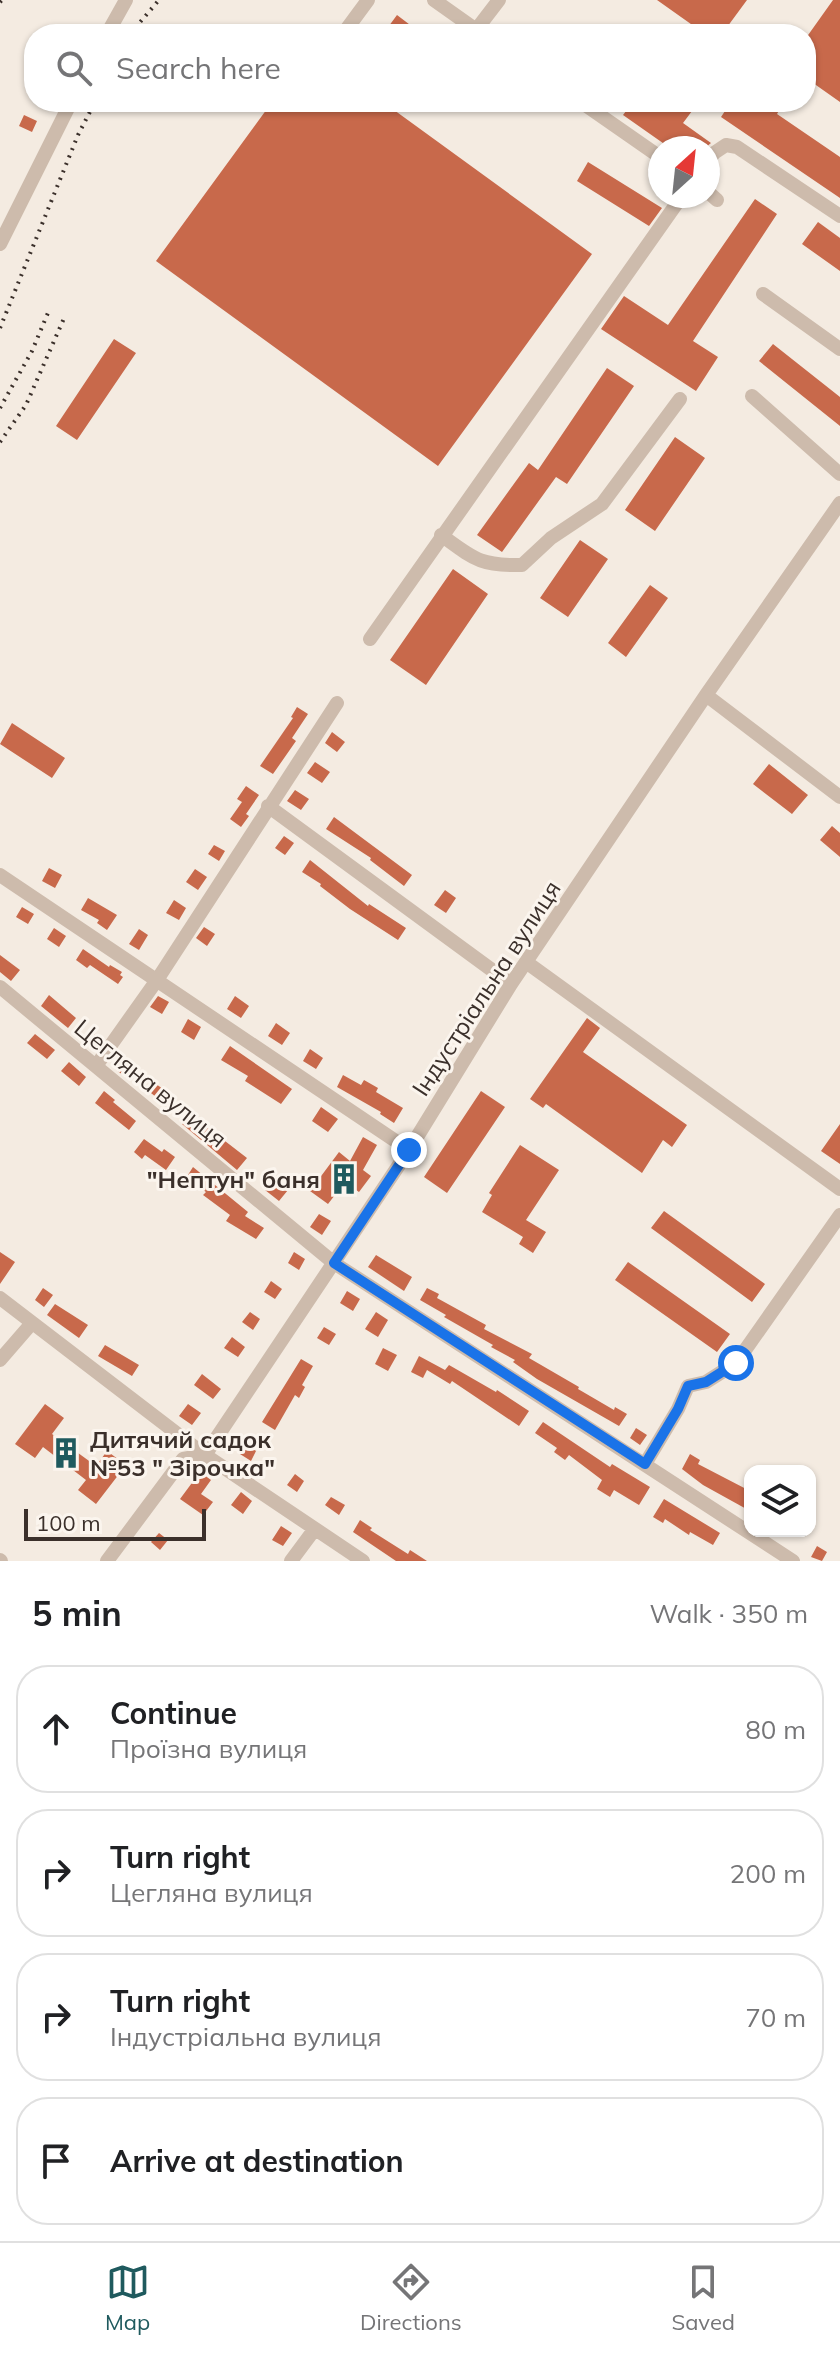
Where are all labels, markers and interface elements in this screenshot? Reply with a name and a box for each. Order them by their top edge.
search box [24,24,816,112]
icon: search [52,46,96,90]
text: Search here [116,49,281,87]
north arrow [648,136,720,208]
street label: Індустріальна вулиця [405,875,567,1101]
street label: Цегляна вулиця [69,1012,233,1154]
route end [391,1132,427,1168]
building icon: "Нептун" баня [327,1162,361,1196]
place label: "Нептун" баня [147,1164,320,1194]
route start [718,1345,754,1381]
place label: Дитячий садок №53 " Зірочка" [90,1424,275,1482]
building icon: Дитячий садок №53 " Зірочка" [49,1436,83,1470]
map controls [744,1465,816,1537]
button: layers [744,1465,816,1537]
scale bar [24,1505,206,1541]
text: 100 m [36,1509,101,1537]
text: 5 min [32,1592,122,1635]
text: Walk · 350 m [649,1597,808,1630]
text: Continue [110,1694,237,1732]
icon: ahead [34,1707,78,1751]
text: 80 m [745,1713,806,1746]
text: Проїзна вулиця [110,1732,307,1765]
text: Turn right [110,1838,250,1876]
icon: right [34,1851,78,1895]
text: 200 m [730,1857,806,1890]
text: Цегляна вулиця [110,1876,313,1909]
text: Turn right [110,1982,250,2020]
icon: right [34,1995,78,2039]
text: 70 m [745,2001,806,2034]
text: Індустріальна вулиця [110,2020,382,2053]
icon: arrive [34,2139,78,2183]
text: Arrive at destination [110,2142,404,2180]
tab: Map [105,2260,150,2336]
tab: Directions [360,2260,462,2336]
tab: Saved [672,2260,735,2336]

